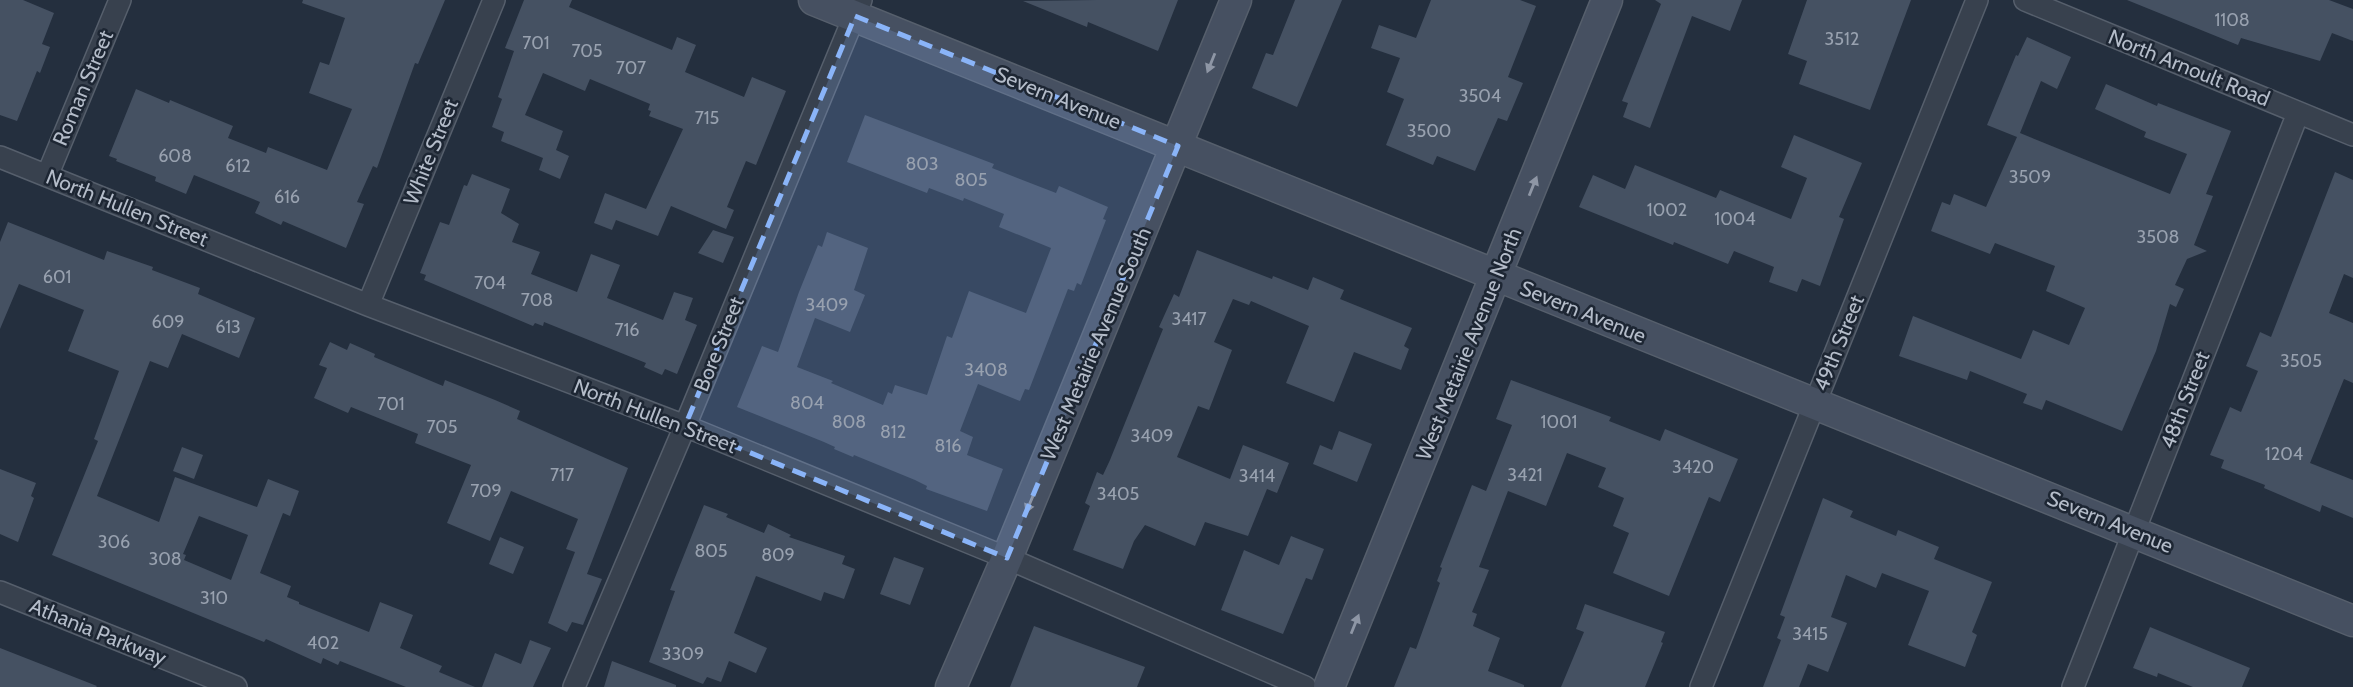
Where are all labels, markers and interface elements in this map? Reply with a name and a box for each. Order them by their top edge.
house number: 1108 [2214,9,2250,31]
street label: North Arnoult Road [2105,24,2274,111]
street label: Roman Street [47,26,118,149]
house number: 3512 [1825,28,1859,50]
house number: 701 [522,32,550,54]
house number: 705 [571,40,603,62]
one-way arrow [1206,53,1217,74]
house number: 707 [616,57,646,79]
street label: Severn Avenue [992,61,1125,134]
house number: 3504 [1459,85,1501,107]
street label: White Street [398,95,463,208]
house number: 715 [695,107,719,129]
house number: 3500 [1407,120,1451,142]
house number: 608 [158,145,192,167]
house number: 803 [905,153,939,175]
house number: 612 [225,155,251,177]
street label: North Hullen Street [43,164,212,251]
house number: 3509 [2009,166,2051,188]
house number: 805 [954,169,988,191]
one-way arrow [1527,175,1538,196]
house number: 616 [274,186,300,208]
house number: 1002 [1647,199,1687,221]
house number: 1004 [1714,208,1756,230]
street label: West Metairie Avenue South [1035,224,1156,464]
street label: West Metairie Avenue North [1410,224,1527,464]
house number: 3508 [2137,226,2179,248]
house number: 601 [43,266,71,288]
house number: 704 [474,272,506,294]
street label: Severn Avenue [1517,275,1650,348]
house number: 708 [521,289,553,311]
street label: 49th Street [1808,291,1869,394]
street label: Bore Street [688,293,749,395]
house number: 3409 [806,294,848,316]
house number: 3417 [1171,308,1207,330]
house number: 609 [151,311,185,333]
house number: 613 [215,316,241,338]
house number: 716 [614,319,640,341]
street label: 48th Street [2155,348,2214,452]
house number: 3505 [2280,350,2322,372]
house number: 3408 [964,359,1008,381]
street label: North Hullen Street [570,373,740,458]
house number: 804 [790,392,824,414]
house number: 701 [377,393,405,415]
house number: 808 [832,411,866,433]
house number: 1001 [1541,411,1577,433]
house number: 705 [426,416,458,438]
house number: 812 [880,421,906,443]
house number: 3409 [1131,425,1173,447]
house number: 816 [934,435,962,457]
house number: 1204 [2265,443,2303,465]
house number: 3420 [1672,456,1714,478]
house number: 717 [550,464,574,486]
house number: 3421 [1507,464,1543,486]
house number: 3414 [1239,465,1275,487]
house number: 709 [470,480,502,502]
house number: 3405 [1097,483,1139,505]
street label: Severn Avenue [2044,485,2177,558]
one-way arrow [1024,493,1035,514]
house number: 306 [98,531,130,553]
house number: 805 [694,540,728,562]
house number: 809 [761,544,795,566]
house number: 308 [148,548,182,570]
house number: 310 [200,587,228,609]
street label: Athania Parkway [26,593,171,670]
one-way arrow [1350,613,1361,634]
house number: 3415 [1792,623,1828,645]
house number: 402 [307,632,339,654]
house number: 3309 [662,643,704,665]

